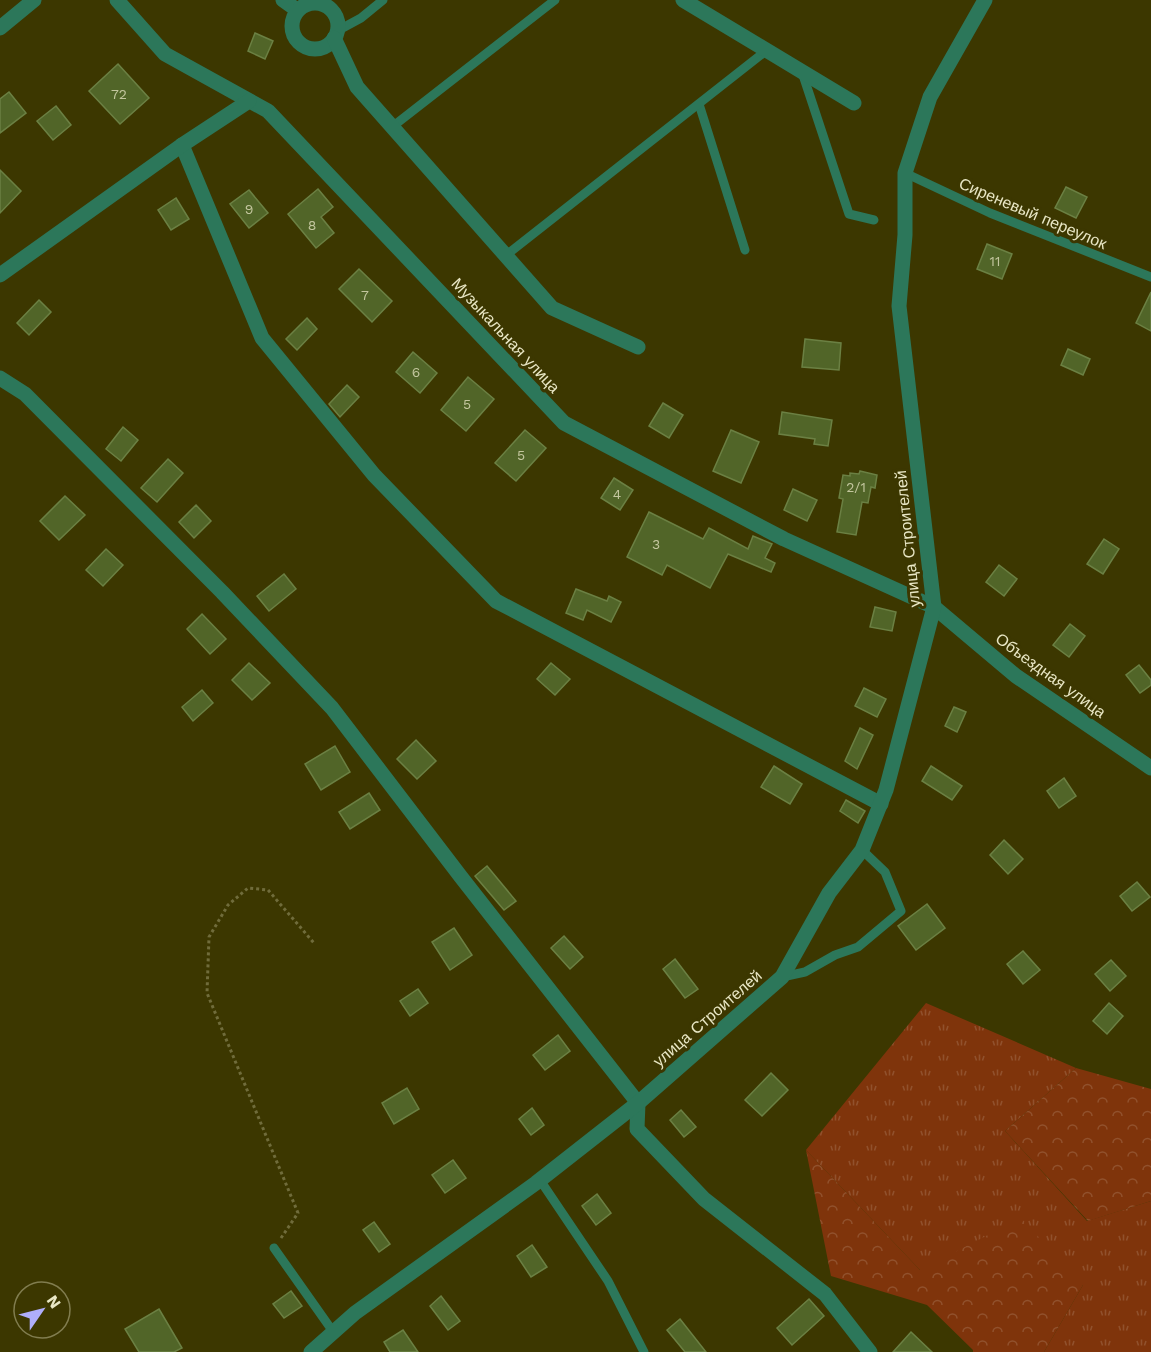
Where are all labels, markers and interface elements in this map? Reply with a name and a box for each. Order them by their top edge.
house number: 72 [111,86,127,102]
street label: Сиреневый переулок [956,174,1110,254]
house number: 9 [245,201,253,217]
house number: 8 [308,217,316,233]
house number: 11 [990,253,1000,269]
street label: Музыкальная улица [447,274,564,397]
house number: 7 [361,287,369,303]
house number: 6 [412,364,420,380]
house number: 5 [463,396,471,412]
house number: 5 [517,447,525,463]
street label: улица Строителей [891,469,924,608]
house number: 2/1 [846,479,866,495]
house number: 4 [613,486,621,502]
house number: 3 [652,536,660,552]
street label: Объездная улица [992,629,1110,722]
street label: улица Строителей [649,966,766,1071]
north arrow [12,1280,72,1340]
text: N [43,1291,65,1312]

